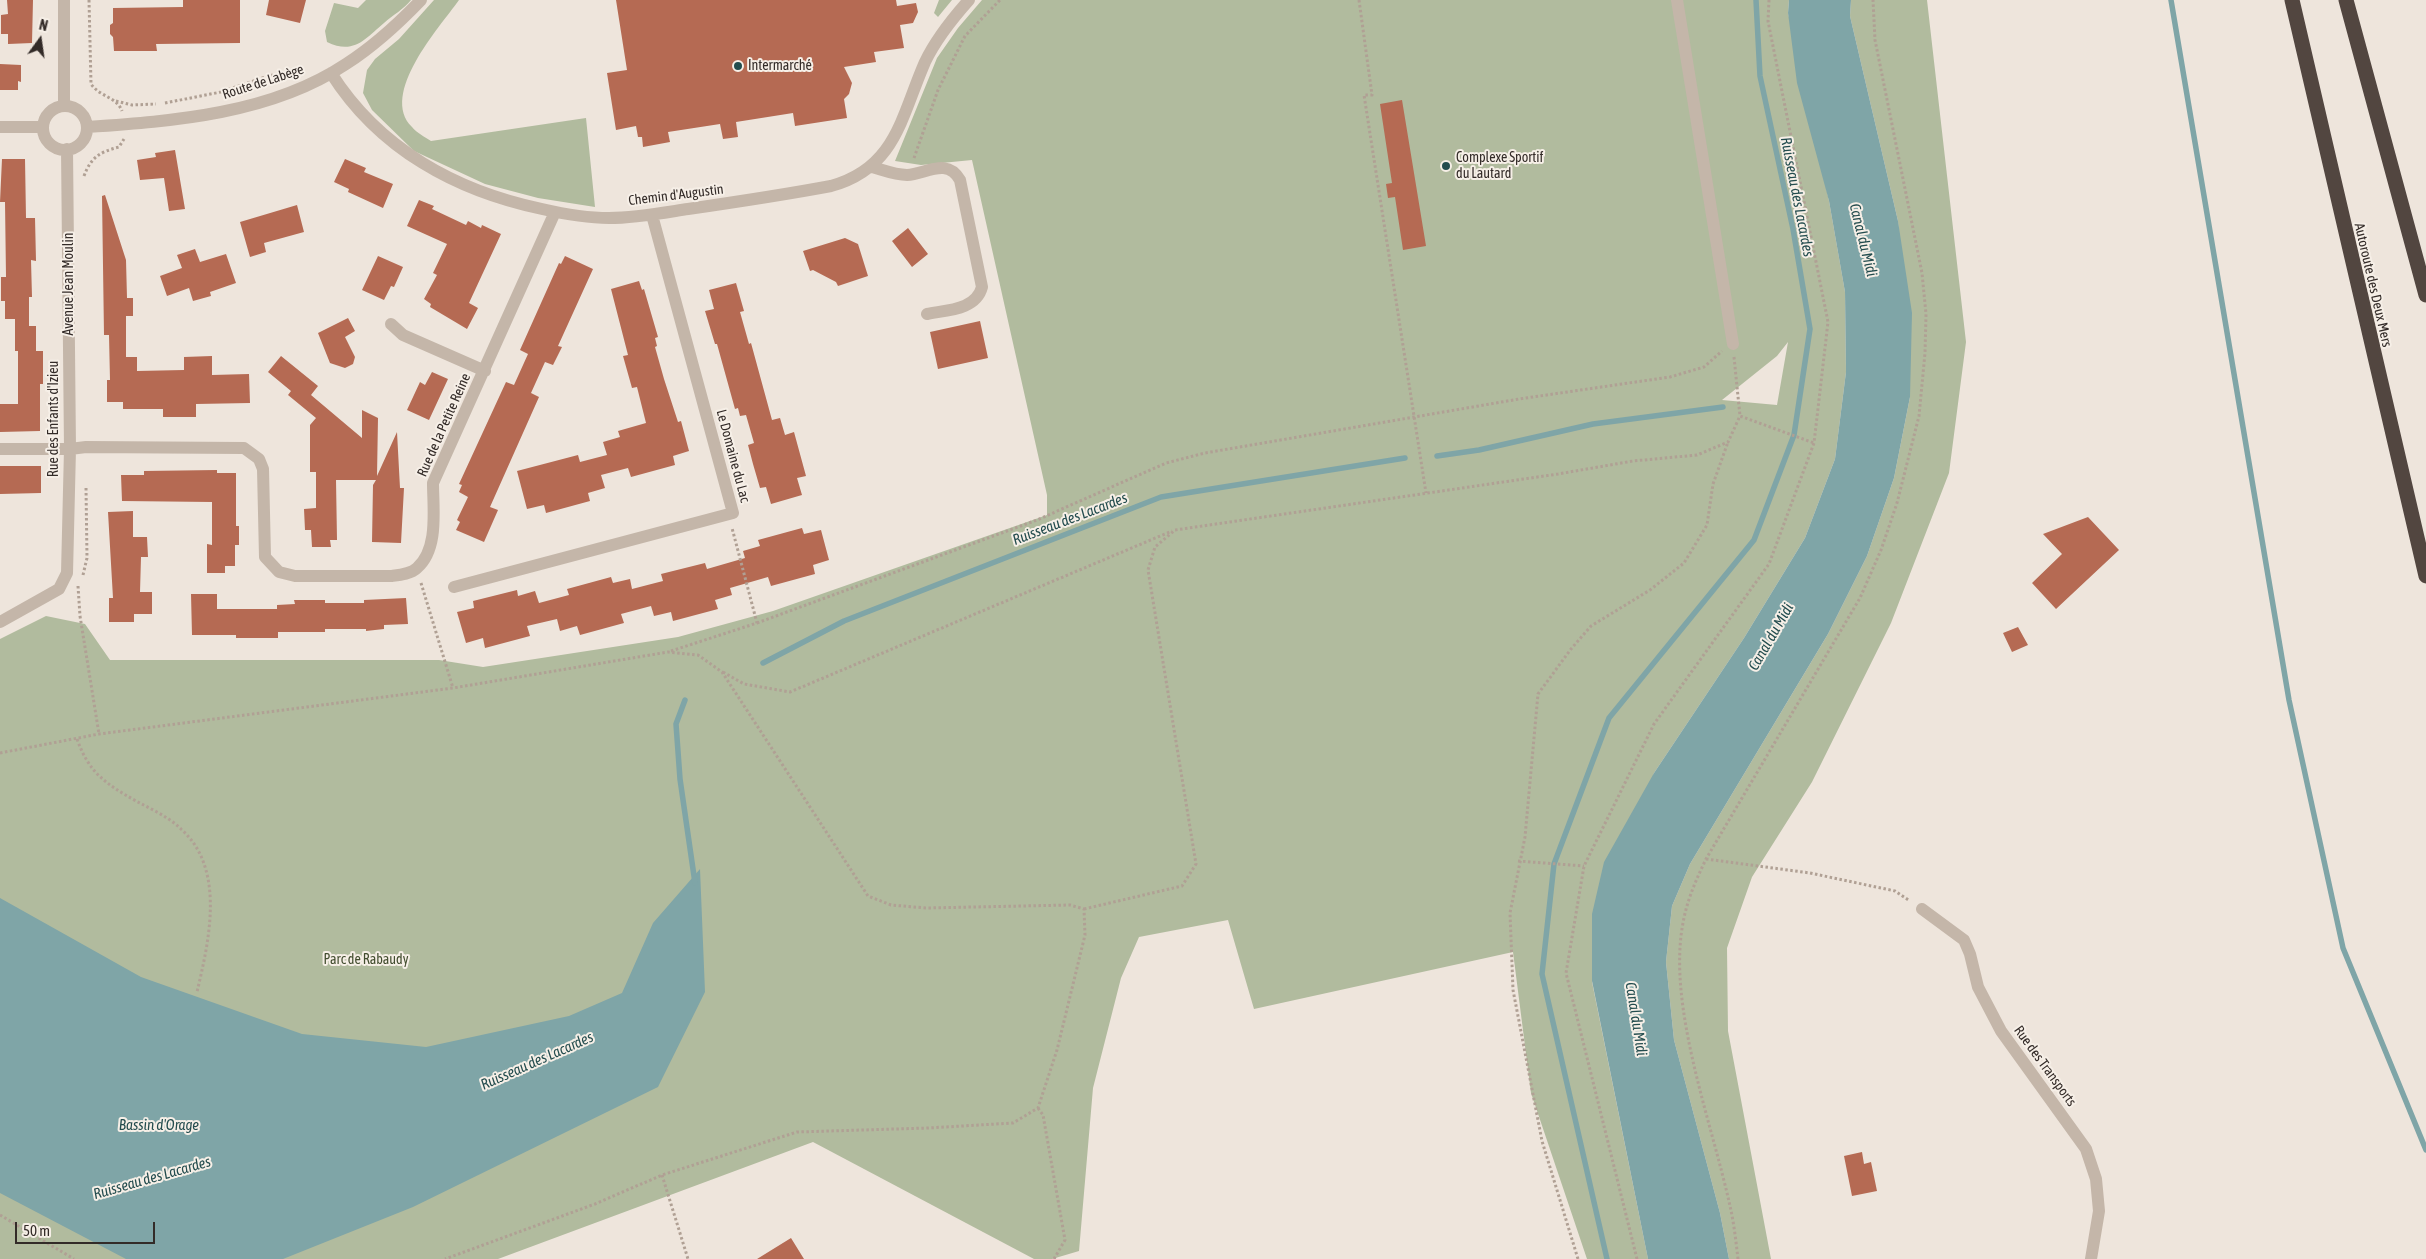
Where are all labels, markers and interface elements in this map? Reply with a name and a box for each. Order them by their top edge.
north arrow [15,15,65,65]
text: N [38,17,50,34]
place label: Intermarché [748,58,812,74]
marker: Intermarché [732,60,744,72]
street label: Route de Labège [220,61,306,103]
water label: Ruisseau des Lacardes [1777,136,1817,258]
place label: Complexe Sportif du Lautard [1456,150,1543,182]
marker: Complexe Sportif du Lautard [1440,160,1452,172]
street label: Chemin d'Augustin [627,181,725,209]
water label: Canal du Midi [1845,202,1881,278]
street label: Autoroute des Deux Mers [2351,221,2395,349]
street label: Avenue Jean Moulin [61,232,77,336]
street label: Rue des Enfants d'Izieu [46,361,62,477]
street label: Rue de la Petite Reine [414,371,474,479]
street label: Le Domaine du Lac [713,408,753,504]
water label: Ruisseau des Lacardes [1010,489,1130,549]
water label: Canal du Midi [1745,600,1797,674]
park label: Parc de Rabaudy [323,952,409,968]
water label: Canal du Midi [1621,981,1651,1057]
street label: Rue des Transports [2010,1022,2080,1110]
water label: Ruisseau des Lacardes [478,1028,596,1094]
water label: Bassin d'Orage [119,1116,199,1134]
water label: Ruisseau des Lacardes [91,1153,213,1203]
scale bar [18,1212,158,1244]
text: 50 m [23,1222,50,1239]

